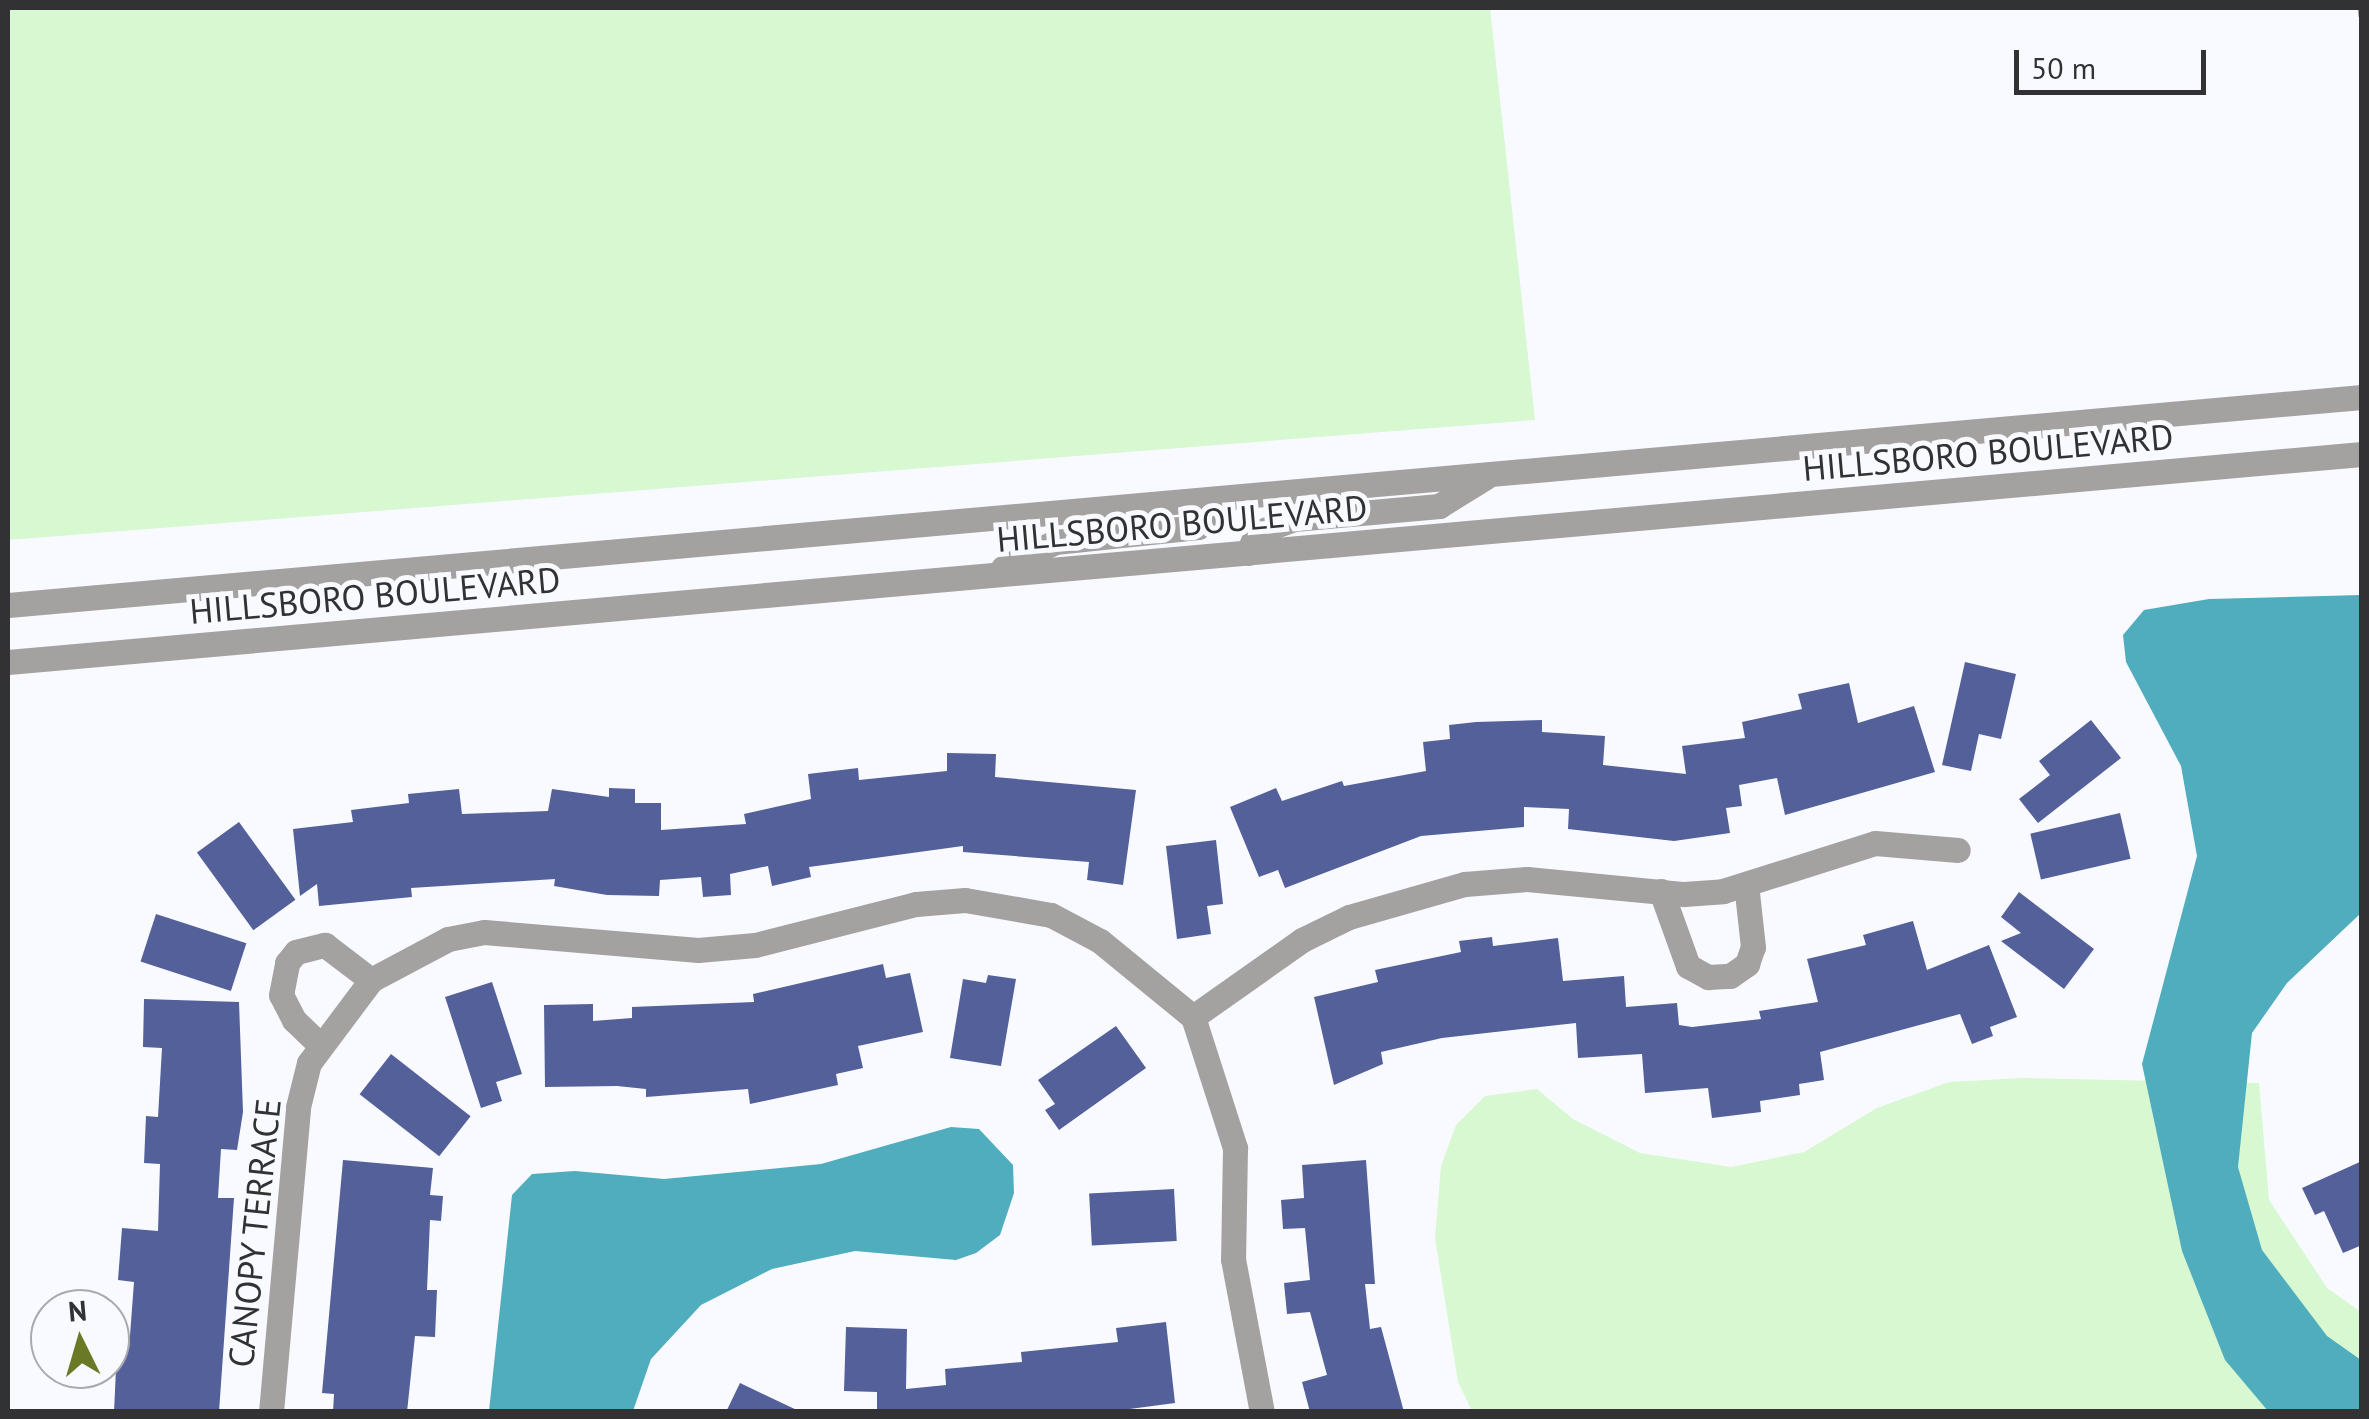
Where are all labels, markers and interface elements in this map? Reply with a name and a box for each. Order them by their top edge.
scale bar [2019,30,2212,92]
text: 50 m [2031,48,2096,87]
street label: HILLSBORO BOULEVARD [1801,415,2175,489]
street label: HILLSBORO BOULEVARD [995,486,1369,560]
street label: HILLSBORO BOULEVARD [188,558,562,632]
street label: CANOPY TERRACE [219,1096,289,1370]
north arrow [30,1289,130,1389]
text: N [67,1291,88,1330]

